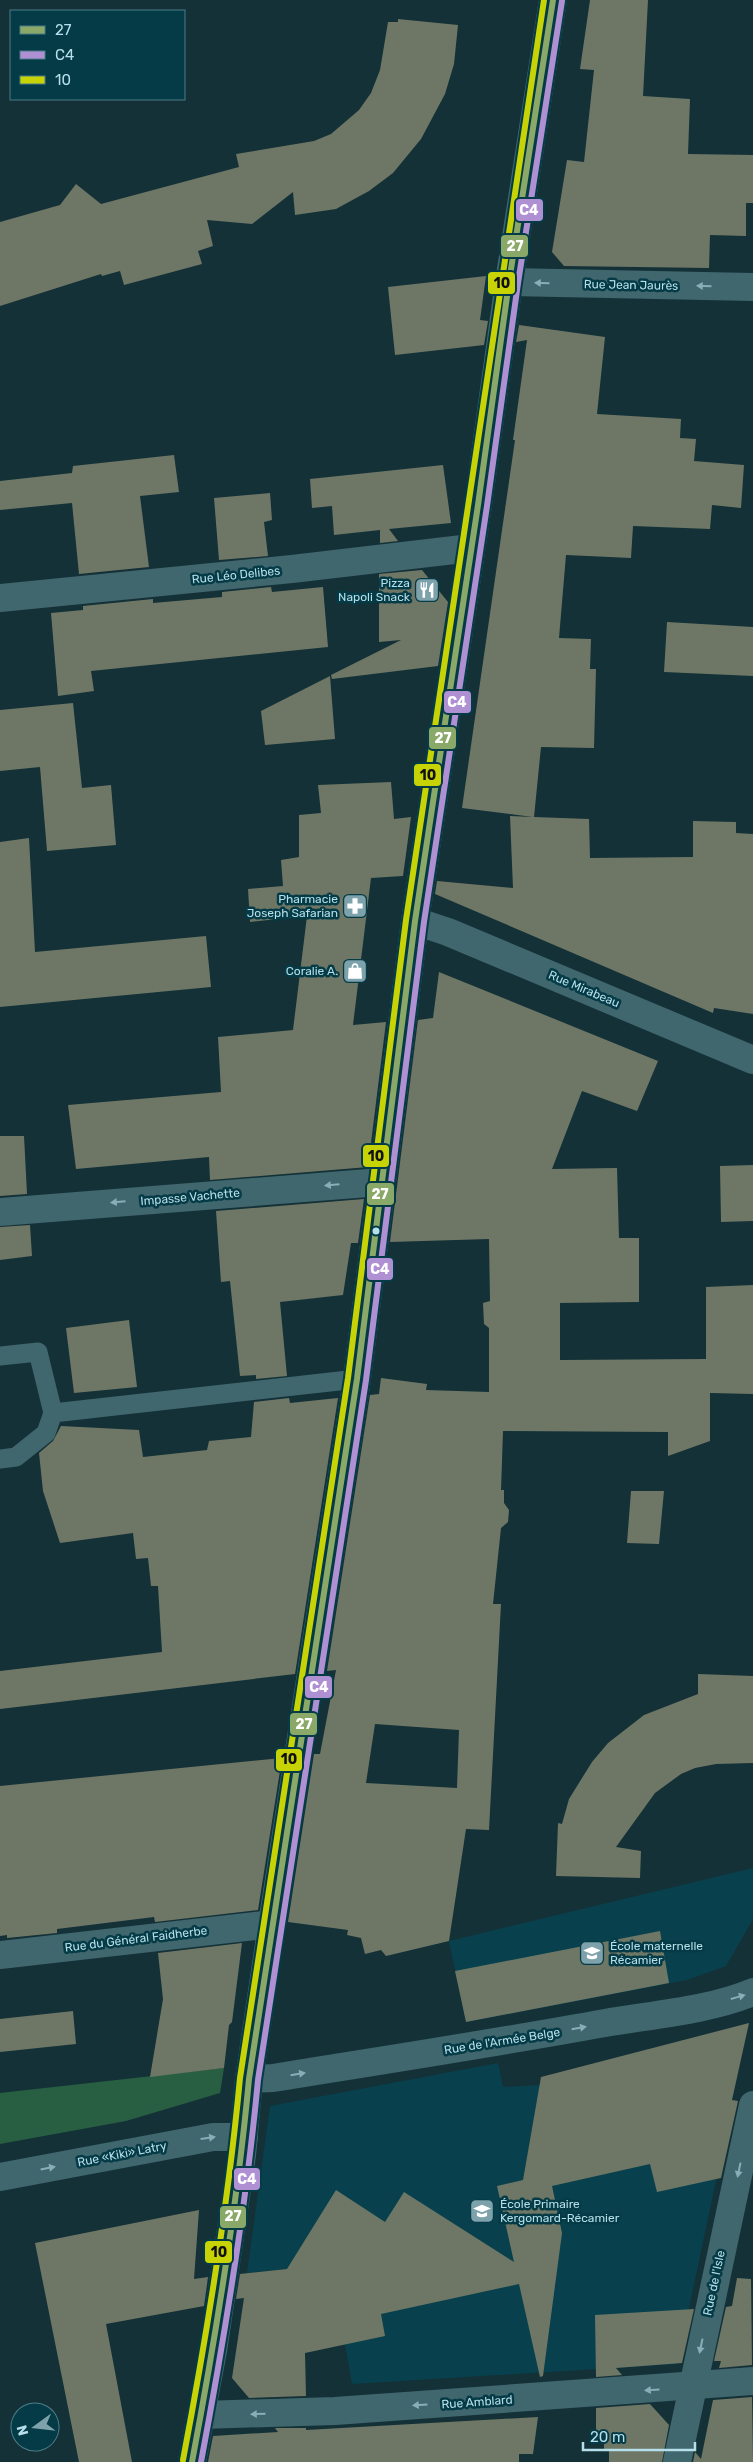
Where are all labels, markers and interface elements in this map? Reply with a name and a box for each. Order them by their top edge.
legend [10,10,185,100]
text: 27 [55,21,72,39]
text: C4 [55,46,74,64]
text: 10 [55,71,71,89]
line badge: C4 [515,198,544,222]
text: C4 [519,202,539,219]
line badge: 27 [500,234,529,258]
text: 27 [506,238,524,255]
line badge: 10 [487,271,516,295]
text: 10 [494,275,510,292]
street label: Rue Jean Jaurès [584,277,678,293]
one-way arrow [534,279,550,287]
one-way arrow [696,282,712,290]
street label: Rue Léo Delibes [191,563,281,587]
place label: Pizza Napoli Snack [338,576,411,604]
restaurant icon: Pizza Napoli Snack [414,577,440,603]
line badge: C4 [443,690,472,714]
text: C4 [447,694,467,711]
line badge: 27 [428,726,457,750]
text: 27 [434,730,452,747]
line badge: 10 [413,763,442,787]
text: 10 [420,767,436,784]
place label: Pharmacie Joseph Safarian [247,892,338,920]
pharmacy icon: Pharmacie Joseph Safarian [342,893,368,919]
shop icon: Coralie A. [342,958,368,984]
place label: Coralie A. [286,964,338,978]
street label: Rue Mirabeau [546,968,622,1010]
line badge: 10 [362,1144,390,1168]
text: 10 [368,1148,384,1165]
one-way arrow [324,1182,340,1190]
line badge: 27 [366,1182,395,1206]
street label: Impasse Vachette [140,1186,241,1208]
text: 27 [371,1186,389,1203]
one-way arrow [109,1199,125,1207]
unlabelled marker [371,1226,381,1236]
line badge: C4 [366,1257,394,1281]
text: C4 [370,1261,390,1278]
line badge: C4 [304,1675,333,1699]
text: C4 [309,1679,329,1696]
line badge: 27 [289,1712,318,1736]
text: 27 [295,1716,313,1733]
line badge: 10 [275,1748,303,1772]
text: 10 [281,1751,297,1768]
street label: Rue du Général Faidherbe [64,1923,208,1955]
place label: École maternelle Récamier [610,1939,703,1967]
school or university icon: École maternelle Récamier [579,1940,605,1966]
one-way arrow [731,1993,746,2001]
one-way arrow [571,2024,587,2032]
street label: Rue de l'Armée Belge [443,2025,561,2057]
one-way arrow [290,2070,306,2078]
one-way arrow [200,2134,216,2142]
street label: Rue «Kiki» Latry [76,2138,168,2170]
one-way arrow [735,2162,743,2177]
one-way arrow [40,2164,56,2172]
line badge: C4 [233,2167,261,2191]
text: C4 [237,2171,257,2188]
place label: École Primaire Kergomard-Récamier [500,2197,620,2225]
school or university icon: École Primaire Kergomard-Récamier [469,2198,495,2224]
line badge: 27 [219,2205,247,2229]
text: 27 [224,2208,242,2225]
line badge: 10 [204,2240,233,2264]
text: 10 [211,2244,227,2261]
street label: Rue de l'Isle [700,2249,728,2317]
one-way arrow [697,2338,705,2353]
one-way arrow [644,2386,660,2394]
street label: Rue Amblard [441,2393,513,2411]
north arrow [10,2402,60,2452]
one-way arrow [412,2402,428,2410]
one-way arrow [250,2411,266,2419]
scale bar [583,2420,696,2452]
text: N [13,2423,32,2437]
text: 20 m [590,2428,625,2446]

